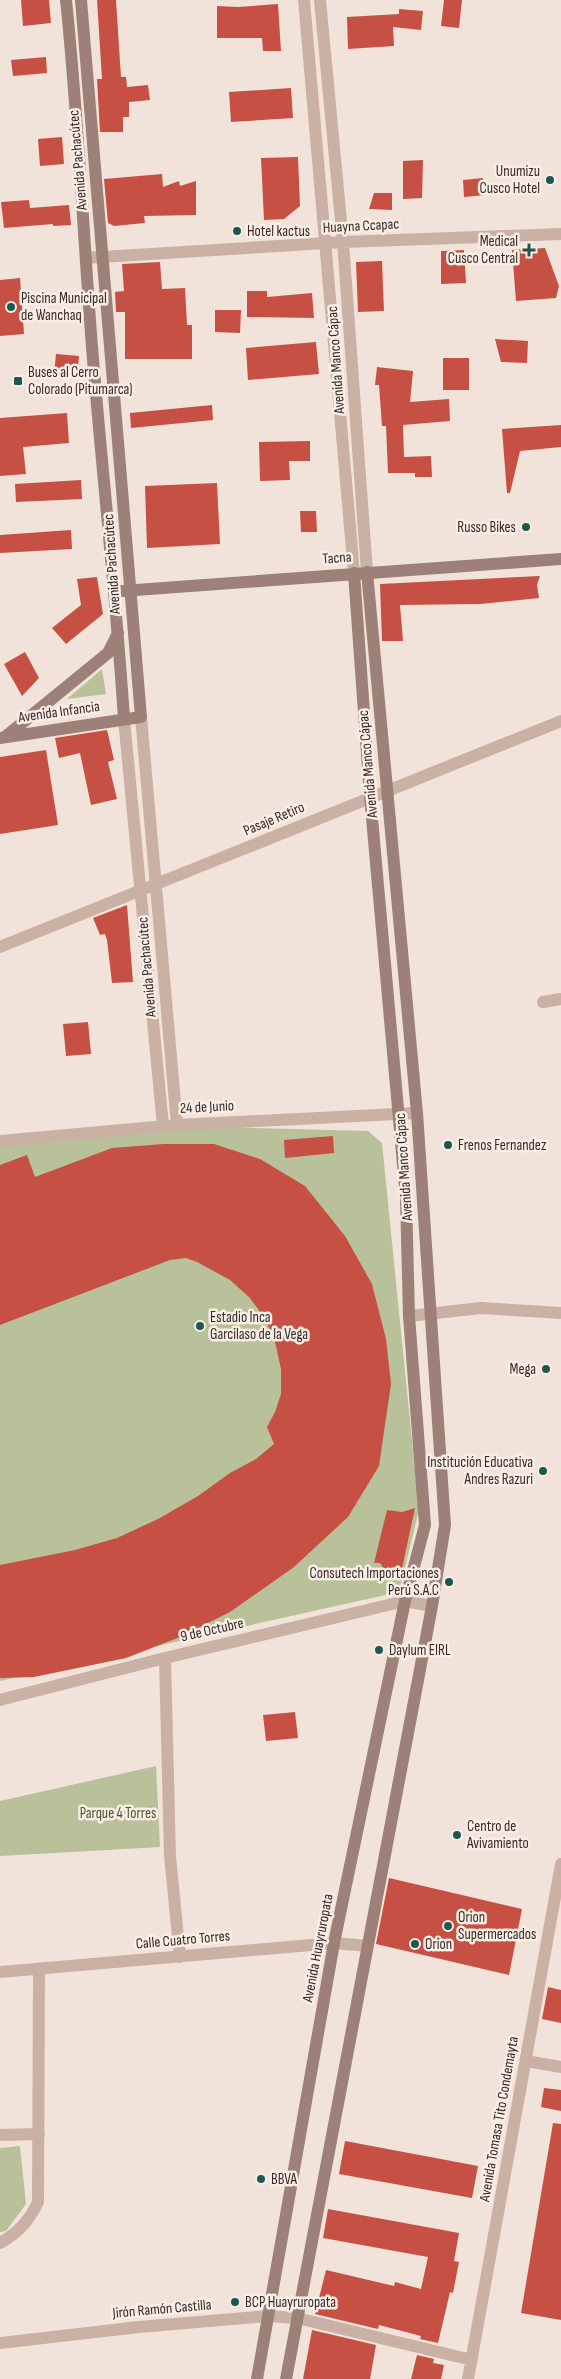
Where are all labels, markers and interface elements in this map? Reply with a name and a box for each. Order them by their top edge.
street label: Avenida Pachacútec [64,109,92,212]
place label: Unumizu Cusco Hotel [479,162,540,198]
marker: Unumizu Cusco Hotel [544,174,556,186]
street label: Huayna Ccapac [322,215,400,237]
place label: Hotel kactus [247,222,310,241]
marker: Hotel kactus [231,225,243,237]
place label: Medical Cusco Central [448,232,518,268]
marker: Medical Cusco Central [522,243,536,257]
place label: Piscina Municipal de Wanchaq [21,289,107,325]
marker: Piscina Municipal de Wanchaq [5,301,17,313]
street label: Avenida Manco Cápac [323,305,349,416]
place label: Buses al Cerro Colorado (Pitumarca) [28,363,133,399]
marker: Buses al Cerro Colorado (Pitumarca) [12,375,24,387]
street label: Avenida Pachacútec [99,513,125,616]
place label: Russo Bikes [457,518,516,537]
marker: Russo Bikes [520,521,532,533]
street label: Tacna [322,547,352,568]
street label: Avenida Infancia [16,697,101,727]
street label: Avenida Manco Cápac [354,709,382,820]
street label: Pasaje Retiro [241,798,307,840]
street label: Avenida Pachacútec [133,916,161,1019]
street label: 24 de Junio [179,1096,235,1118]
street label: Avenida Manco Cápac [391,1112,417,1223]
place label: Frenos Fernandez [458,1136,547,1155]
marker: Frenos Fernandez [442,1139,454,1151]
place label: Estadio Inca Garcilaso de la Vega [210,1308,308,1344]
marker: Estadio Inca Garcilaso de la Vega [194,1320,206,1332]
place label: Mega [509,1360,536,1379]
marker: Mega [540,1363,552,1375]
place label: Institución Educativa Andres Razuri [427,1453,533,1489]
marker: Institución Educativa Andres Razuri [537,1465,549,1477]
place label: Consutech Importaciones Perú S.A.C [310,1564,439,1600]
marker: Consutech Importaciones Perú S.A.C [443,1576,455,1588]
street label: 9 de Octubre [179,1614,245,1646]
place label: Daylum EIRL [389,1641,451,1660]
marker: Daylum EIRL [373,1644,385,1656]
park label: Parque 4 Torres [80,1804,156,1823]
place label: Centro de Avivamiento [466,1817,529,1853]
marker: Centro de Avivamiento [451,1829,463,1841]
street label: Avenida Huayruropata [298,1892,338,2005]
place label: Orion Supermercados [458,1908,536,1944]
marker: Orion Supermercados [442,1920,454,1932]
street label: Calle Cuatro Torres [135,1926,231,1954]
place label: Orion [425,1935,452,1954]
marker: Orion [409,1938,421,1950]
street label: Avenida Tomasa Tito Condemayta [475,2035,523,2204]
place label: BBVA [271,2170,298,2189]
marker: BBVA [255,2173,267,2185]
place label: BCP Huayruropata [245,2293,336,2312]
street label: Jirón Ramón Castilla [111,2295,212,2323]
marker: BCP Huayruropata [229,2296,241,2308]

